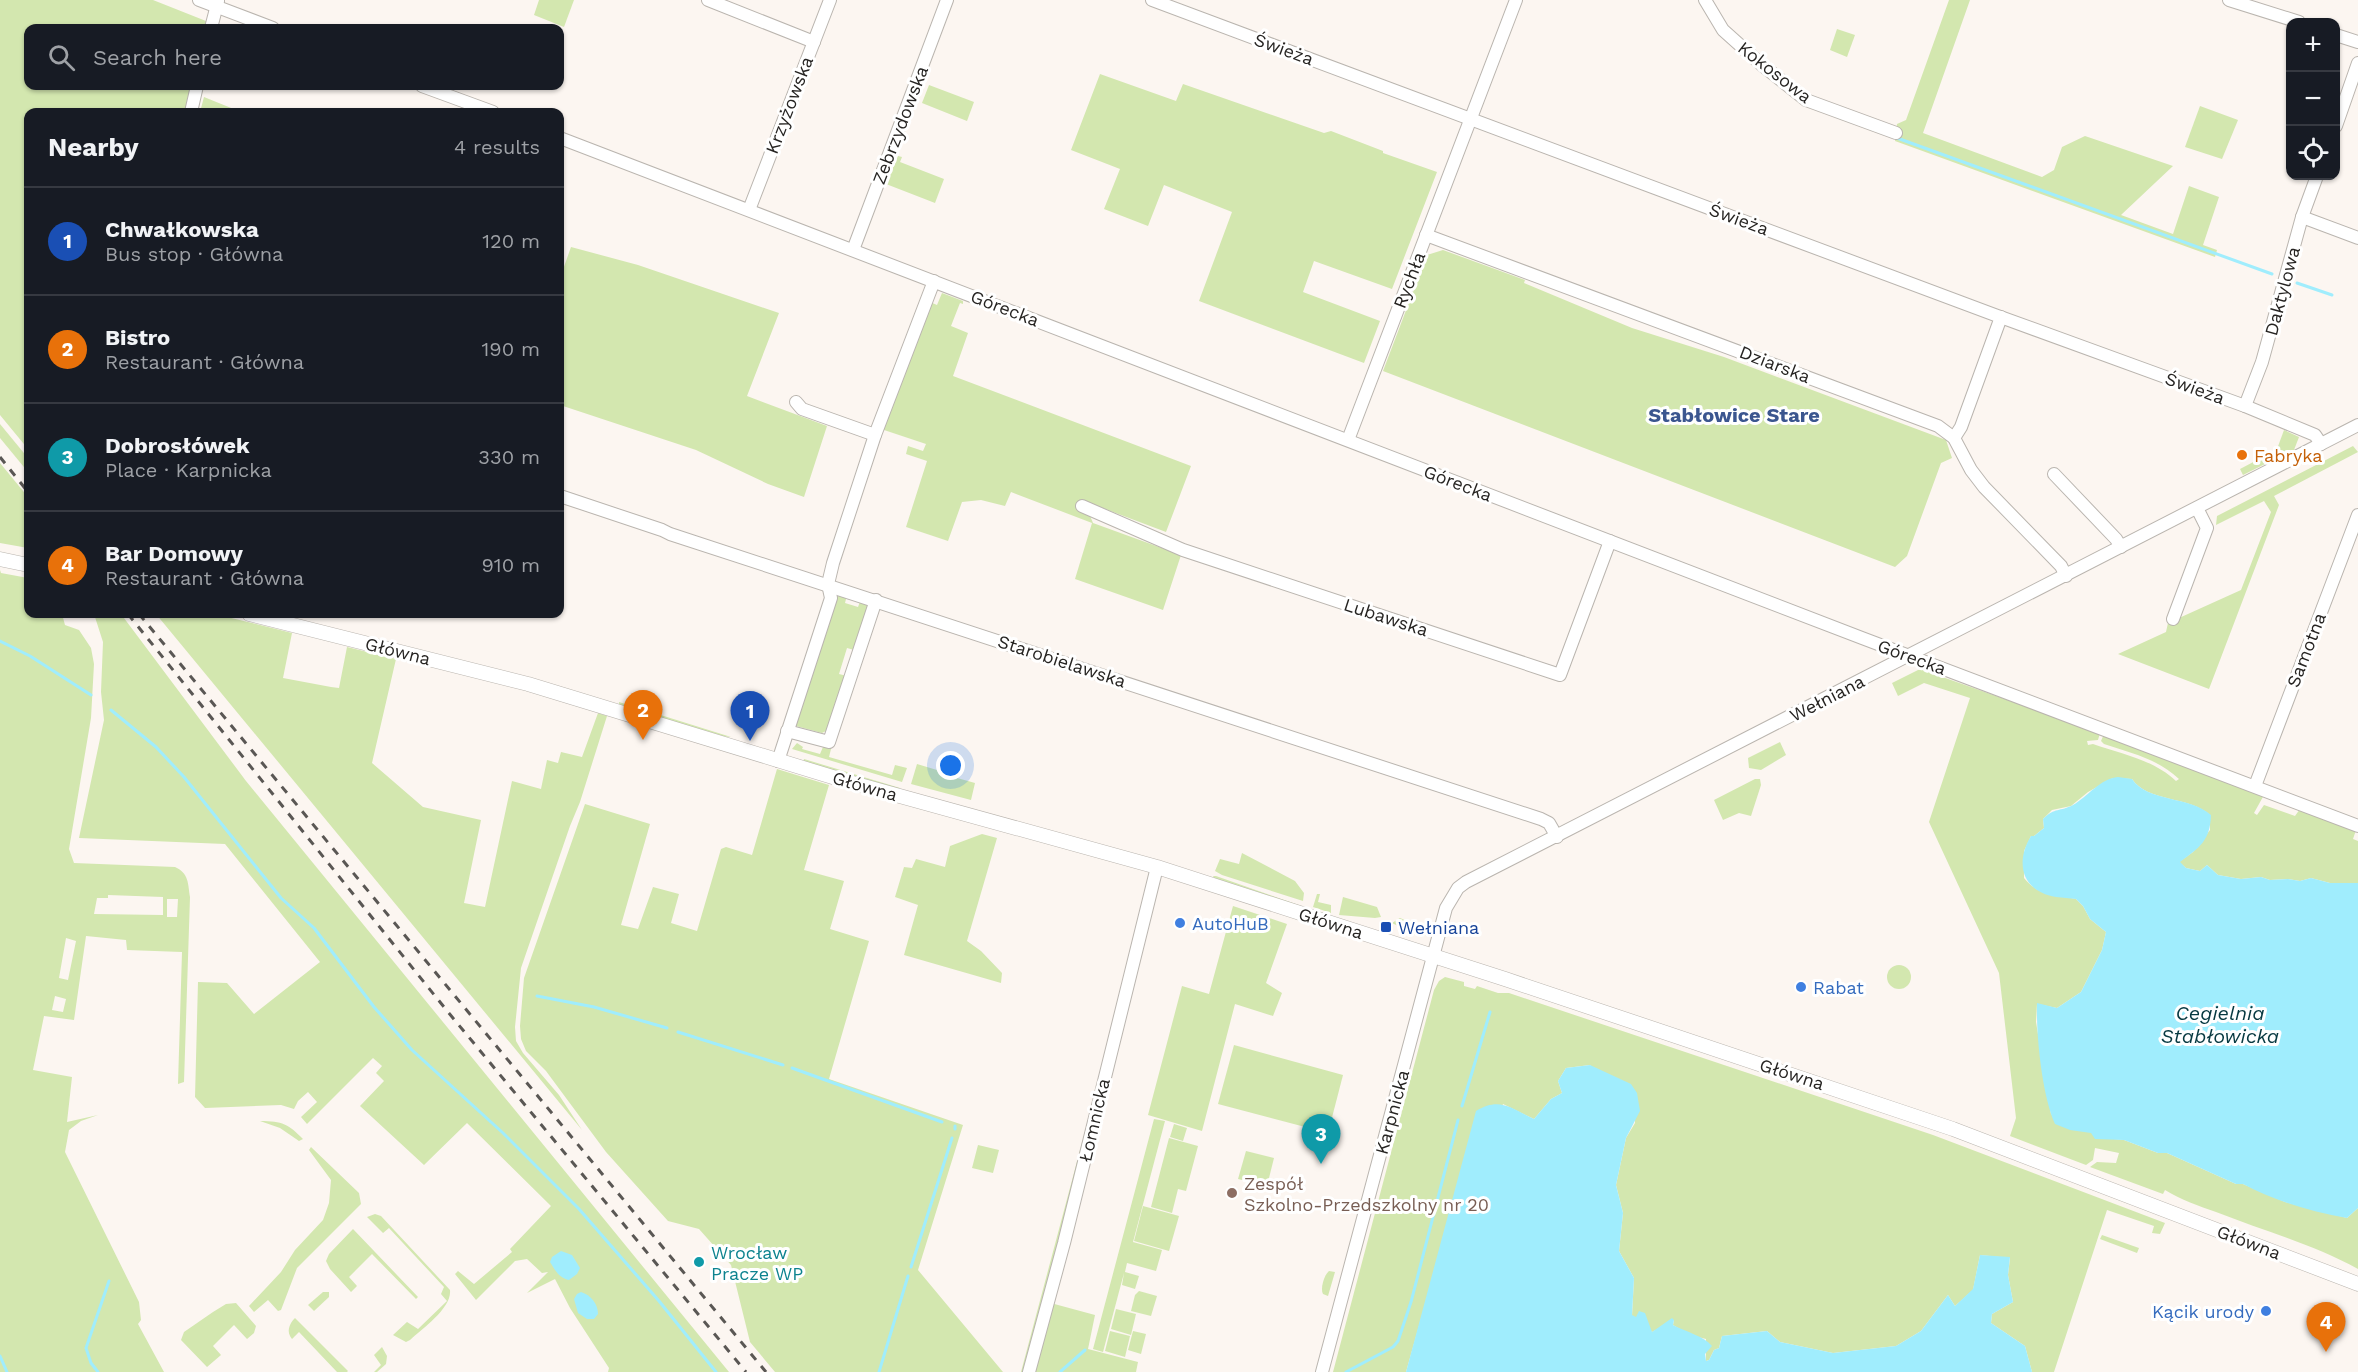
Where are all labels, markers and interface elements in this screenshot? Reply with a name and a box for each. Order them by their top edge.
map controls [2286,18,2340,180]
button: + [2286,18,2340,72]
search box [24,24,564,90]
street label: Świeża [1251,29,1317,69]
street label: Kokosowa [1734,37,1816,107]
icon: search [45,41,78,74]
text: Search here [93,45,222,70]
street label: Krzyżowska [761,53,817,157]
street label: Zebrzydowska [868,63,932,187]
button: − [2286,72,2340,126]
button: locate [2286,126,2340,180]
text: Nearby [48,132,139,162]
text: 4 results [454,135,540,159]
street label: Świeża [1706,199,1772,239]
text: Chwałkowska [105,217,259,242]
text: 1 [63,229,72,253]
text: 120 m [482,229,540,253]
text: Bus stop · Główna [105,242,283,266]
street label: Daktylowa [2260,244,2304,338]
street label: Rychła [1389,249,1429,311]
street label: Górecka [968,285,1042,331]
text: Bistro [105,325,170,350]
text: 2 [62,337,73,361]
text: 190 m [482,337,540,361]
street label: Dziarska [1737,341,1813,387]
text: Restaurant · Główna [105,350,304,374]
street label: Świeża [2162,368,2228,408]
district label: Stabłowice Stare [1648,403,1820,427]
text: Dobrosłówek [105,433,250,458]
text: 3 [62,445,73,469]
text: 330 m [478,445,540,469]
place label: Fabryka [2254,445,2322,466]
marker: Fabryka [2235,448,2249,462]
text: Place · Karpnicka [105,458,272,482]
street label: Górecka [1421,460,1495,506]
text: Bar Domowy [105,541,243,566]
text: 4 [61,553,74,577]
text: 910 m [482,553,540,577]
text: Restaurant · Główna [105,566,304,590]
street label: Lubawska [1341,593,1431,641]
street label: Samotna [2282,610,2330,690]
street label: Starobielawska [995,630,1129,692]
street label: Główna [363,633,433,669]
street label: Górecka [1875,635,1949,679]
street label: Wełniana [1786,670,1868,726]
pin: 2 [624,690,662,740]
pin: 1 [730,692,770,741]
your location [936,751,965,780]
street label: Główna [830,767,900,805]
street label: Główna [1296,903,1366,943]
place label: AutoHuB [1192,913,1269,934]
marker: AutoHuB [1173,916,1187,930]
place label: Wełniana [1398,917,1479,938]
marker: Wełniana [1379,920,1393,934]
place label: Rabat [1813,977,1864,998]
marker: Rabat [1794,980,1808,994]
water label: Cegielnia Stabłowicka [2161,1001,2279,1048]
street label: Główna [1757,1054,1827,1094]
street label: Karpnicka [1371,1067,1413,1157]
street label: Łomnicka [1074,1076,1114,1164]
pin: 3 [1302,1114,1340,1164]
place label: Zespół Szkolno-Przedszkolny nr 20 [1244,1173,1489,1215]
marker: Zespół Szkolno-Przedszkolny nr 20 [1225,1186,1239,1200]
street label: Główna [2214,1220,2284,1264]
place label: Wrocław Pracze WP [711,1242,803,1284]
marker: Wrocław Pracze WP [692,1255,706,1269]
place label: Kącik urody [2152,1301,2255,1322]
pin: 4 [2306,1302,2346,1352]
marker: Kącik urody [2259,1304,2273,1318]

